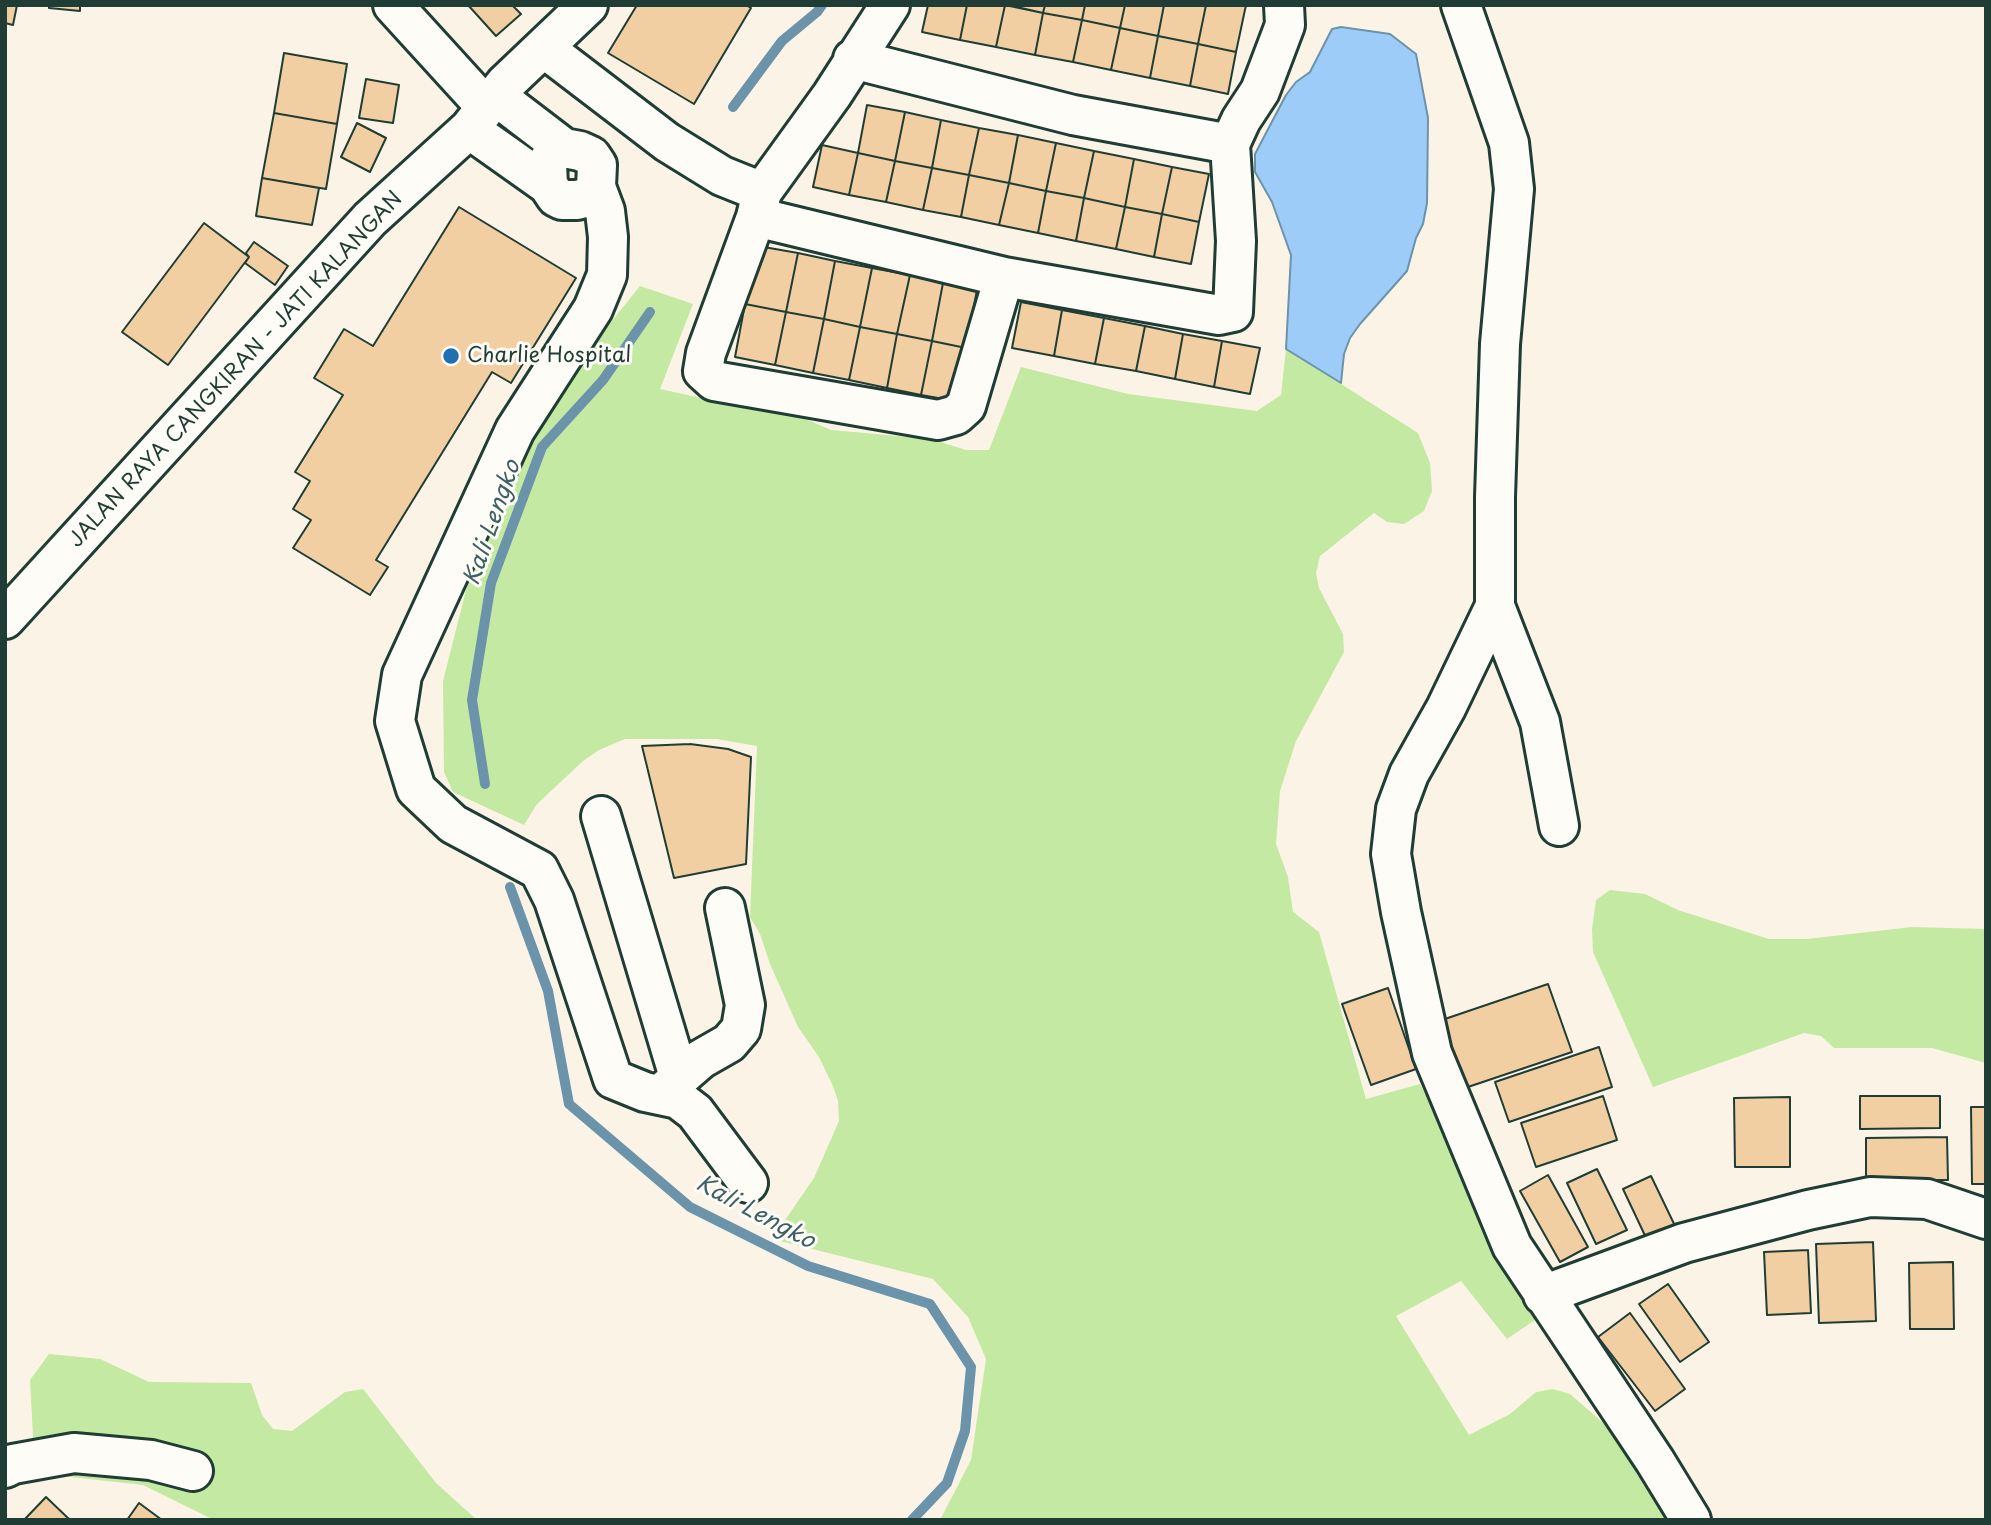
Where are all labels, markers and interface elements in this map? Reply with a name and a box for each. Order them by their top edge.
street label: JALAN RAYA CANGKIRAN - JATI KALANGAN [64,187,408,553]
place label: Charlie Hospital [467,343,631,369]
marker: Charlie Hospital [441,346,461,366]
water label: Kali Lengko [459,457,527,589]
water label: Kali Lengko [691,1170,819,1256]

